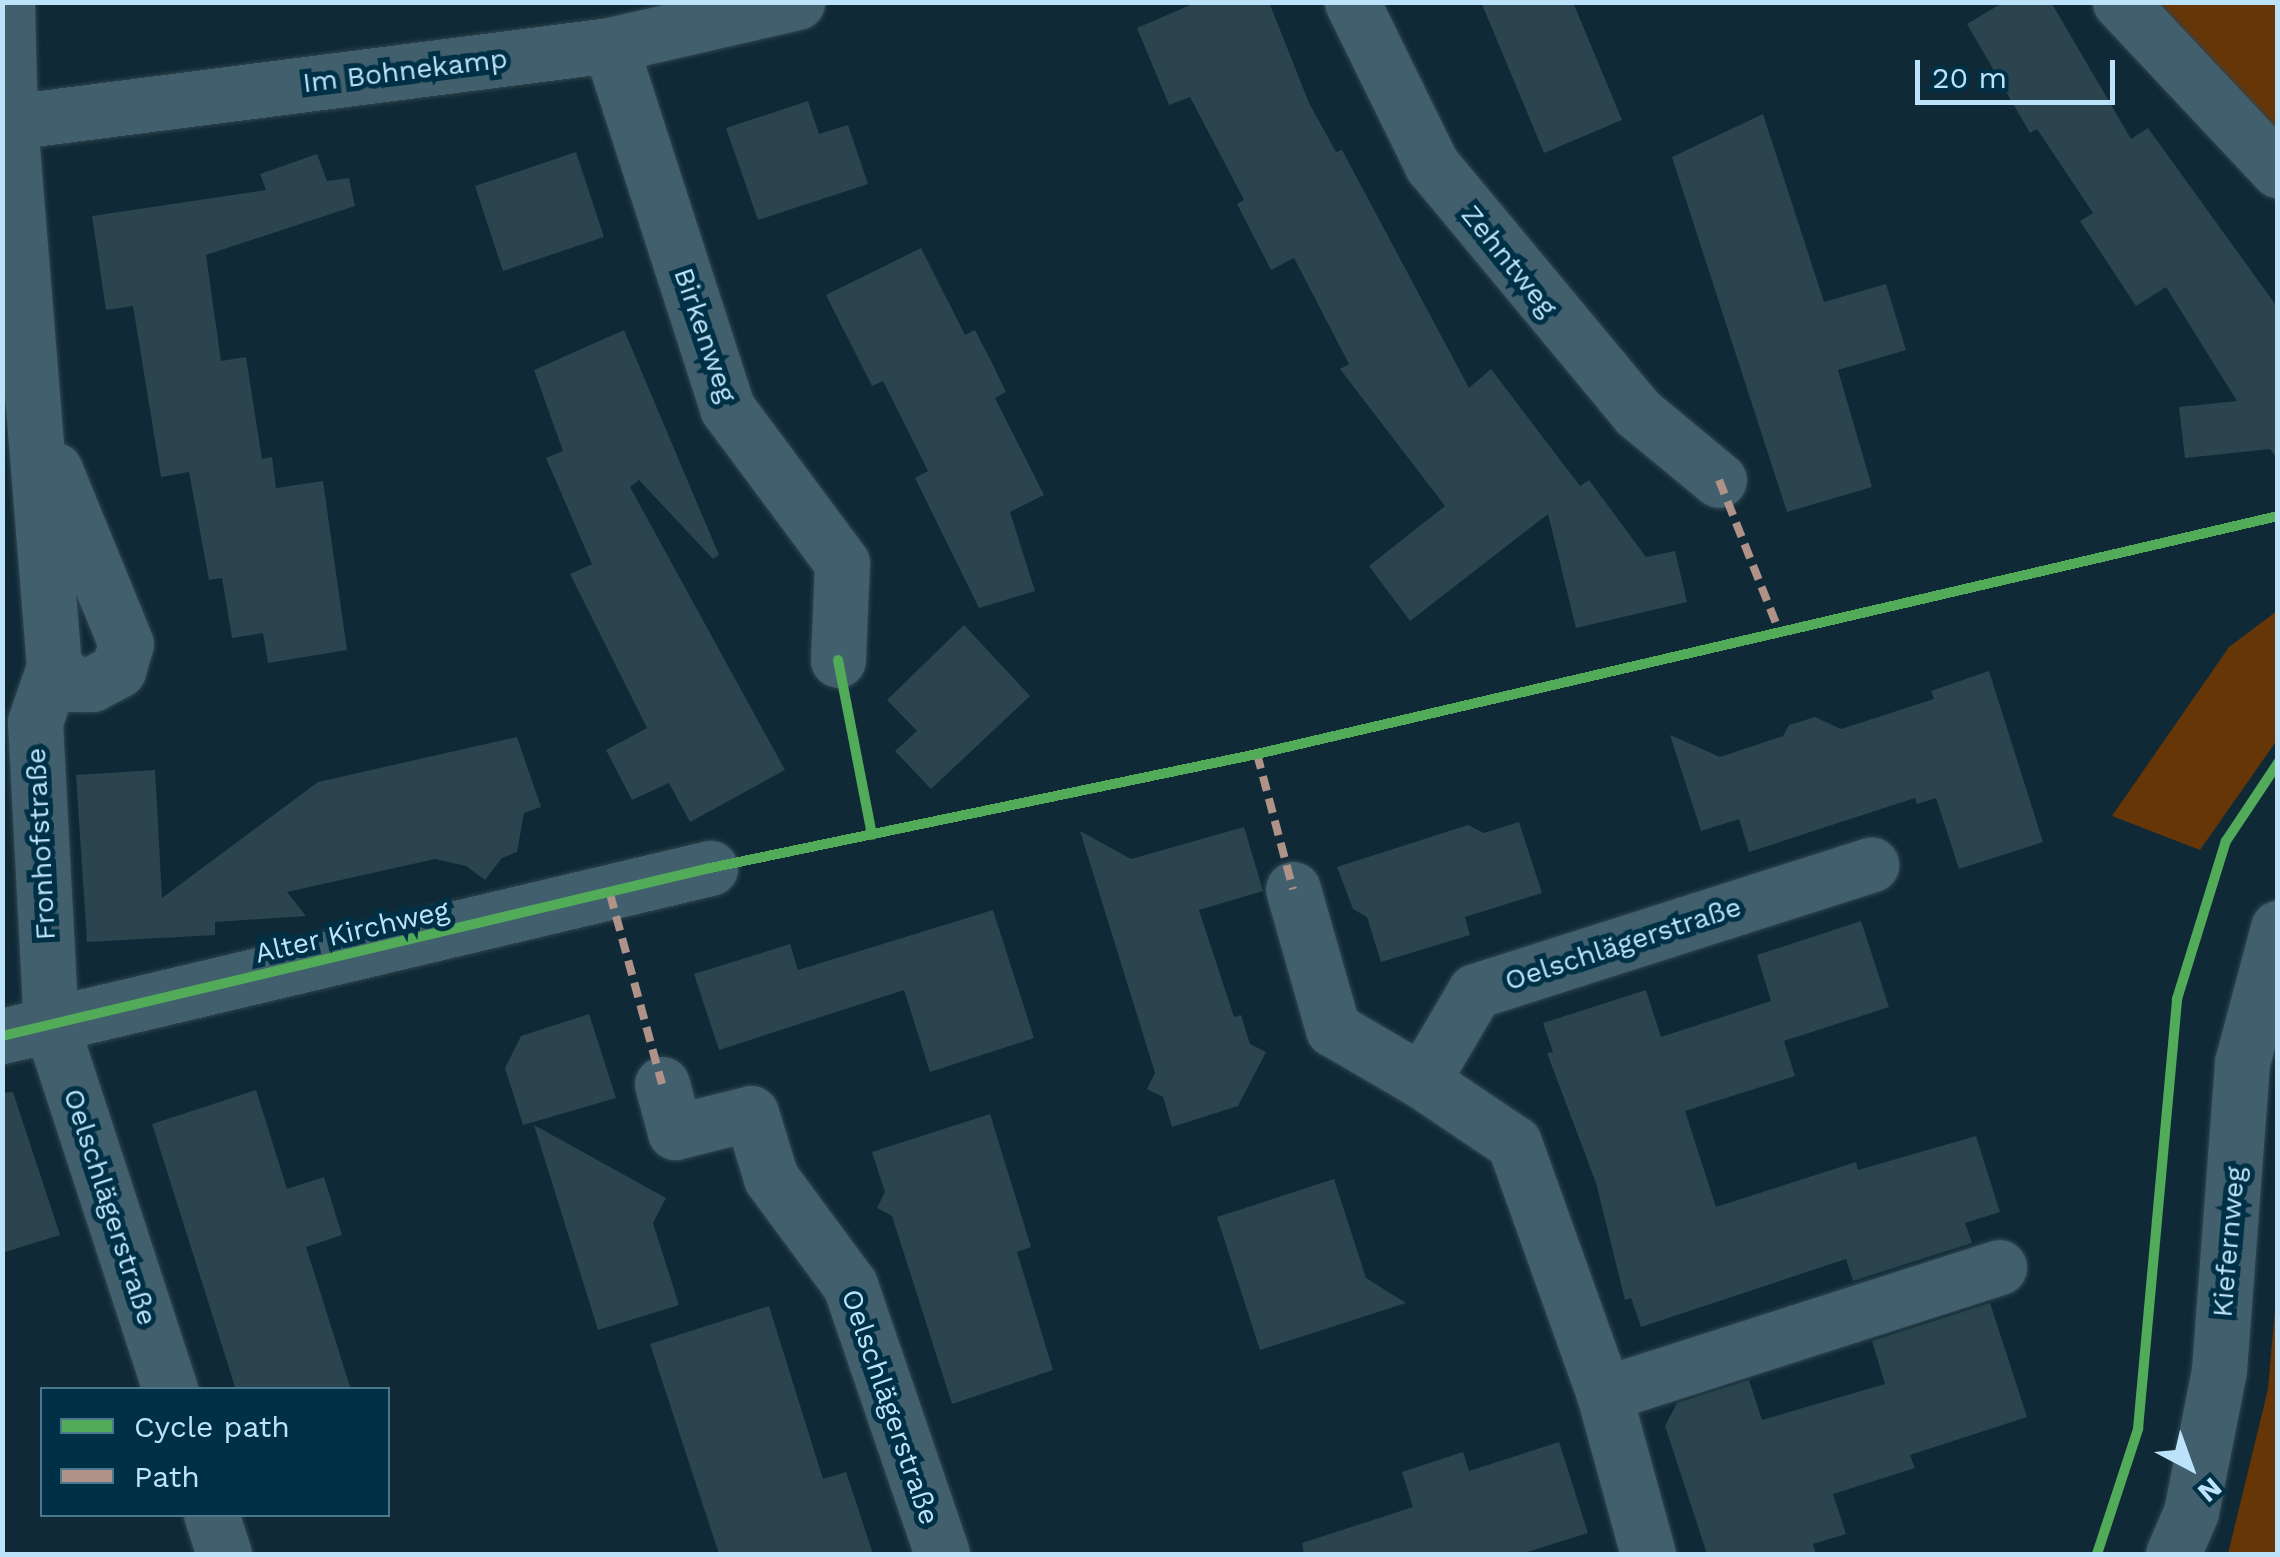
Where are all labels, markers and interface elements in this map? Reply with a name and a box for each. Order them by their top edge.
scale bar [1920,40,2120,102]
street label: Im Bohnekamp [301,42,509,100]
text: 20 m [1932,60,2007,95]
street label: Zehntweg [1454,199,1564,323]
street label: Birkenweg [666,263,744,407]
street label: Fronhofstraße [19,747,63,941]
street label: Oelschlägerstraße [1501,890,1745,998]
street label: Alter Kirchweg [251,893,453,971]
street label: Oelschlägerstraße [56,1085,164,1329]
street label: Kiefernweg [2206,1165,2252,1319]
street label: Oelschlägerstraße [834,1285,946,1529]
legend [40,1387,390,1517]
text: Cycle path [134,1409,290,1444]
north arrow [2140,1417,2240,1517]
text: Path [134,1459,200,1494]
text: N [2191,1471,2229,1509]

